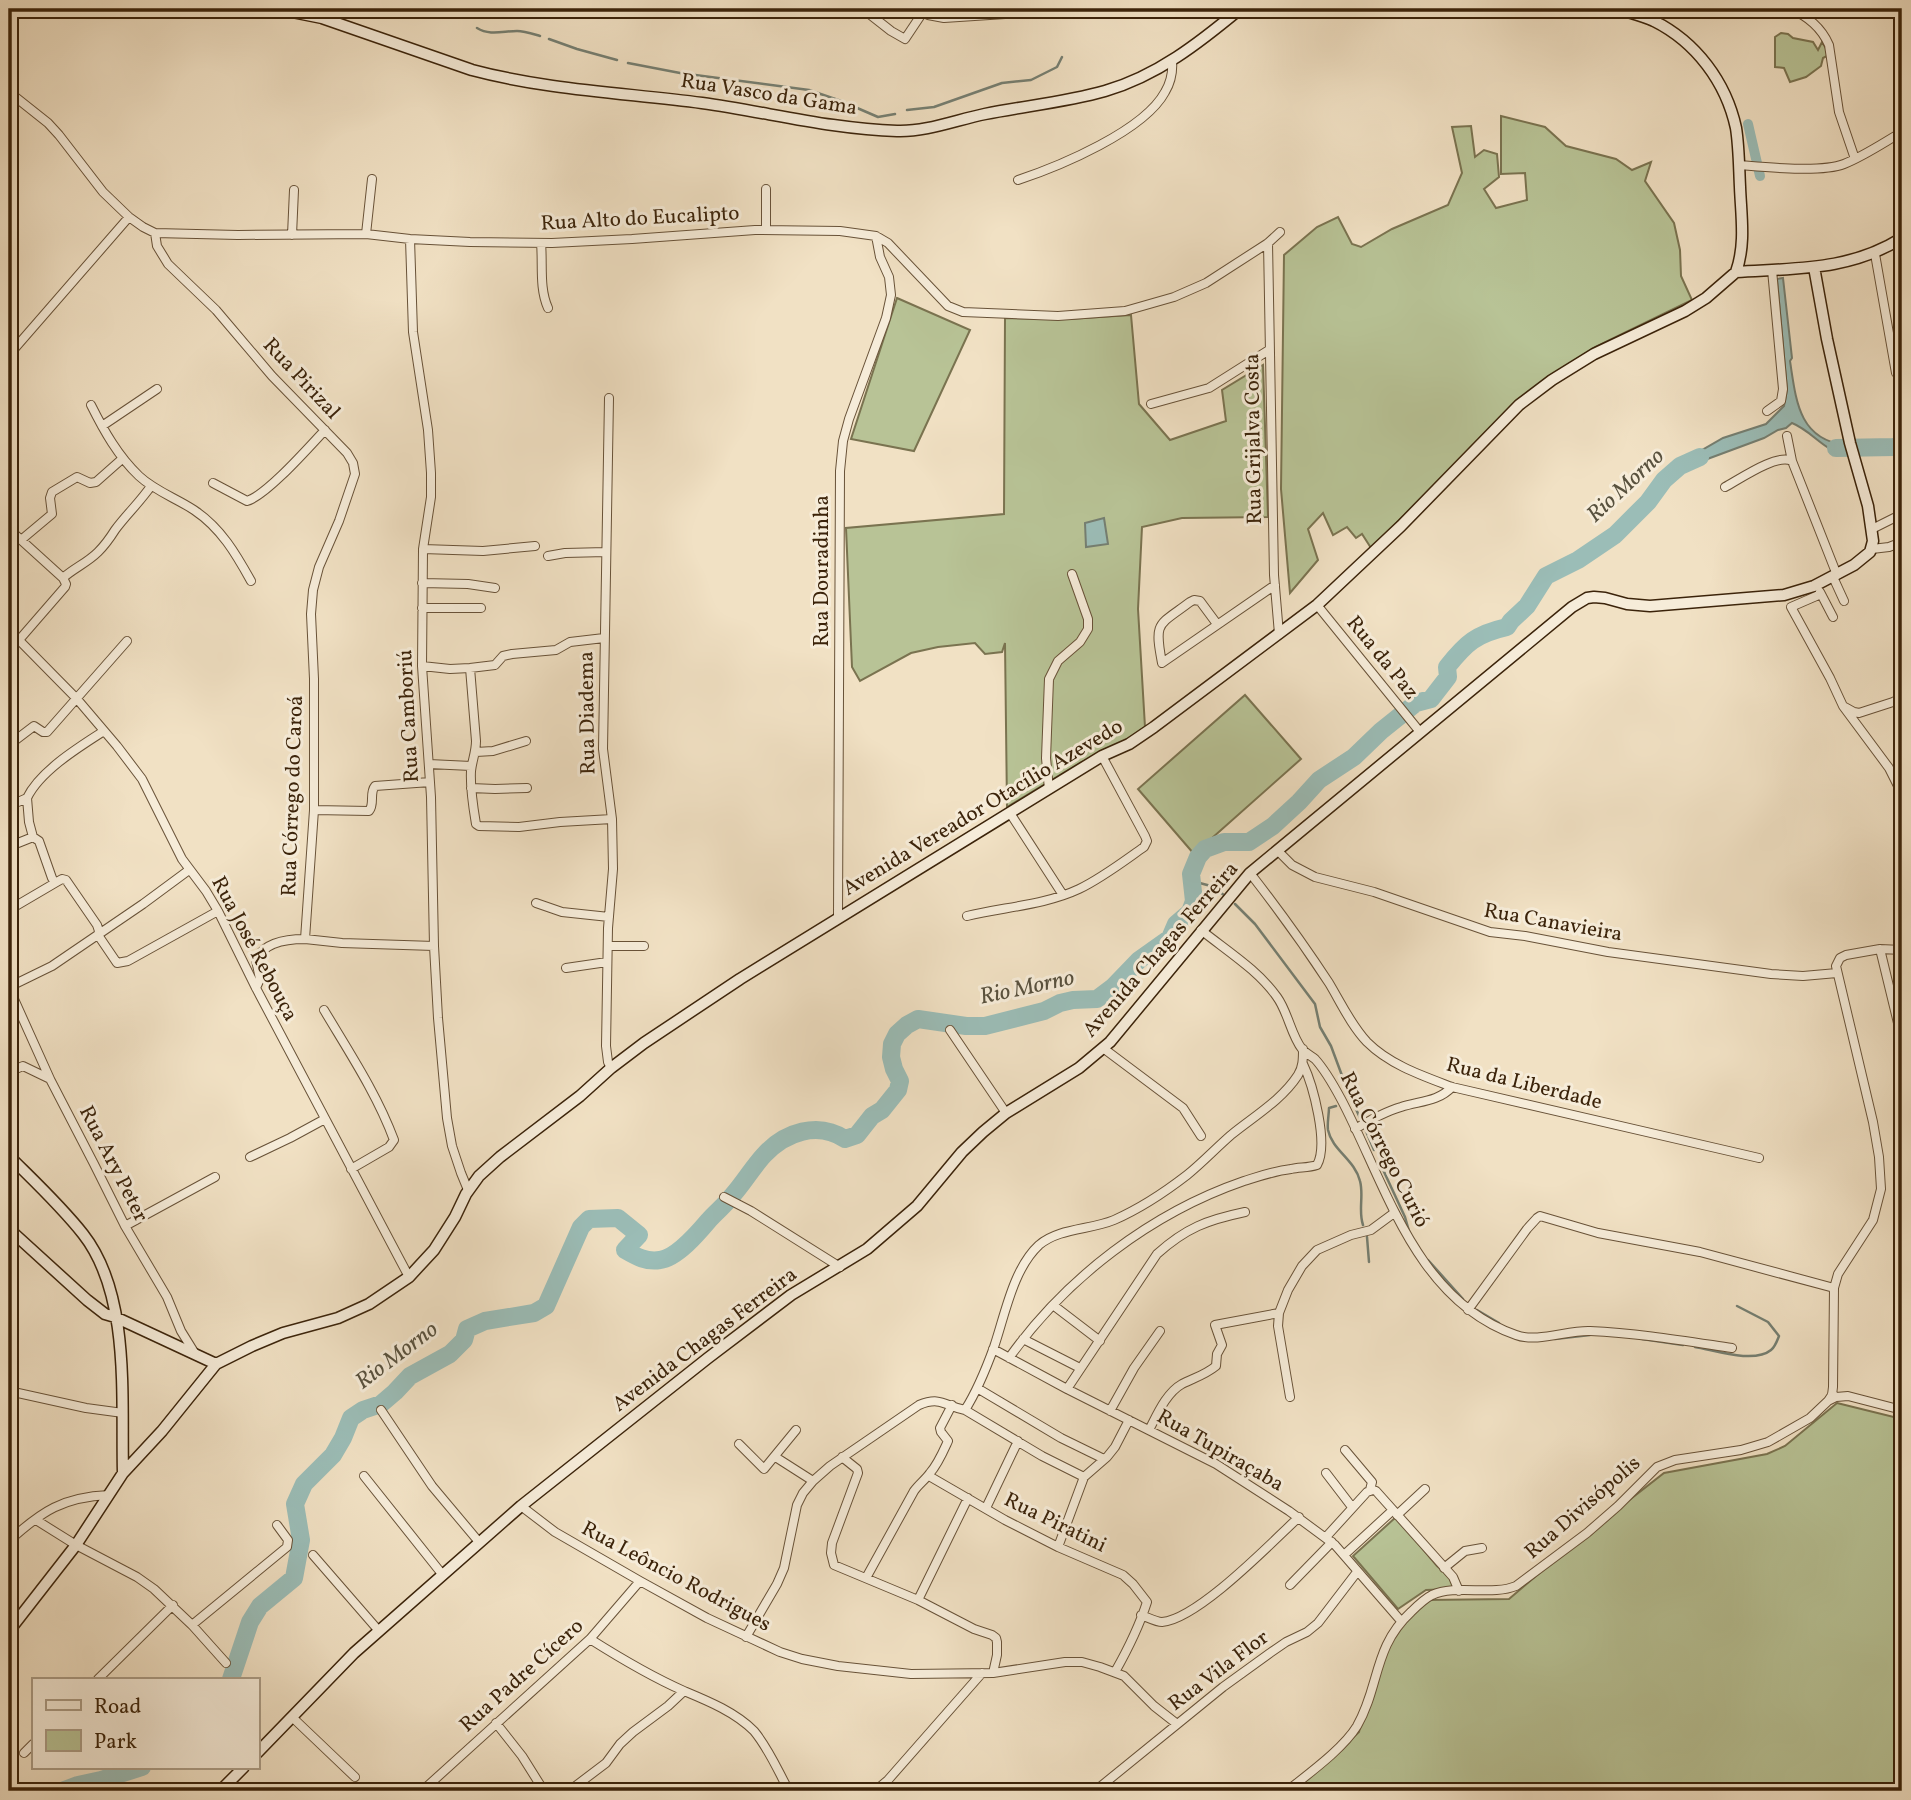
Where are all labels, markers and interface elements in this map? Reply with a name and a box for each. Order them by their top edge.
street label: Rua Vasco da Gama [679,67,859,123]
street label: Rua Alto do Eucalipto [540,199,740,239]
street label: Rua Pirizal [256,332,346,426]
street label: Rua Grijalva Costa [1238,353,1270,525]
water label: Rio Morno [1580,441,1672,530]
street label: Rua Douradinha [808,495,837,647]
street label: Rua da Paz [1339,610,1425,706]
street label: Rua Camboriú [391,649,427,783]
street label: Rua Diadema [572,651,604,775]
street label: Rua Córrego do Caroá [275,695,311,897]
street label: Avenida Vereador Otacílio Azevedo [837,713,1129,903]
street label: Avenida Chagas Ferreira [1076,856,1246,1044]
street label: Rua José Rebouça [204,871,304,1027]
street label: Rua Canavieira [1481,897,1625,949]
water label: Rio Morno [977,962,1078,1014]
street label: Rua da Liberdade [1443,1051,1605,1117]
street label: Rua Córrego Curió [1332,1067,1436,1233]
street label: Rua Ary Peter [71,1101,155,1227]
street label: Avenida Chagas Ferreira [607,1261,803,1419]
water label: Rio Morno [349,1314,445,1398]
street label: Rua Tupiraçaba [1151,1403,1289,1499]
street label: Rua Divisópolis [1519,1450,1647,1566]
street label: Rua Piratini [999,1486,1111,1560]
street label: Rua Leôncio Rodrigues [576,1515,776,1639]
street label: Rua Padre Cícero [454,1612,590,1740]
street label: Rua Vila Flor [1163,1624,1275,1718]
legend [32,1678,259,1769]
text: Road [94,1693,141,1722]
text: Park [94,1728,137,1757]

